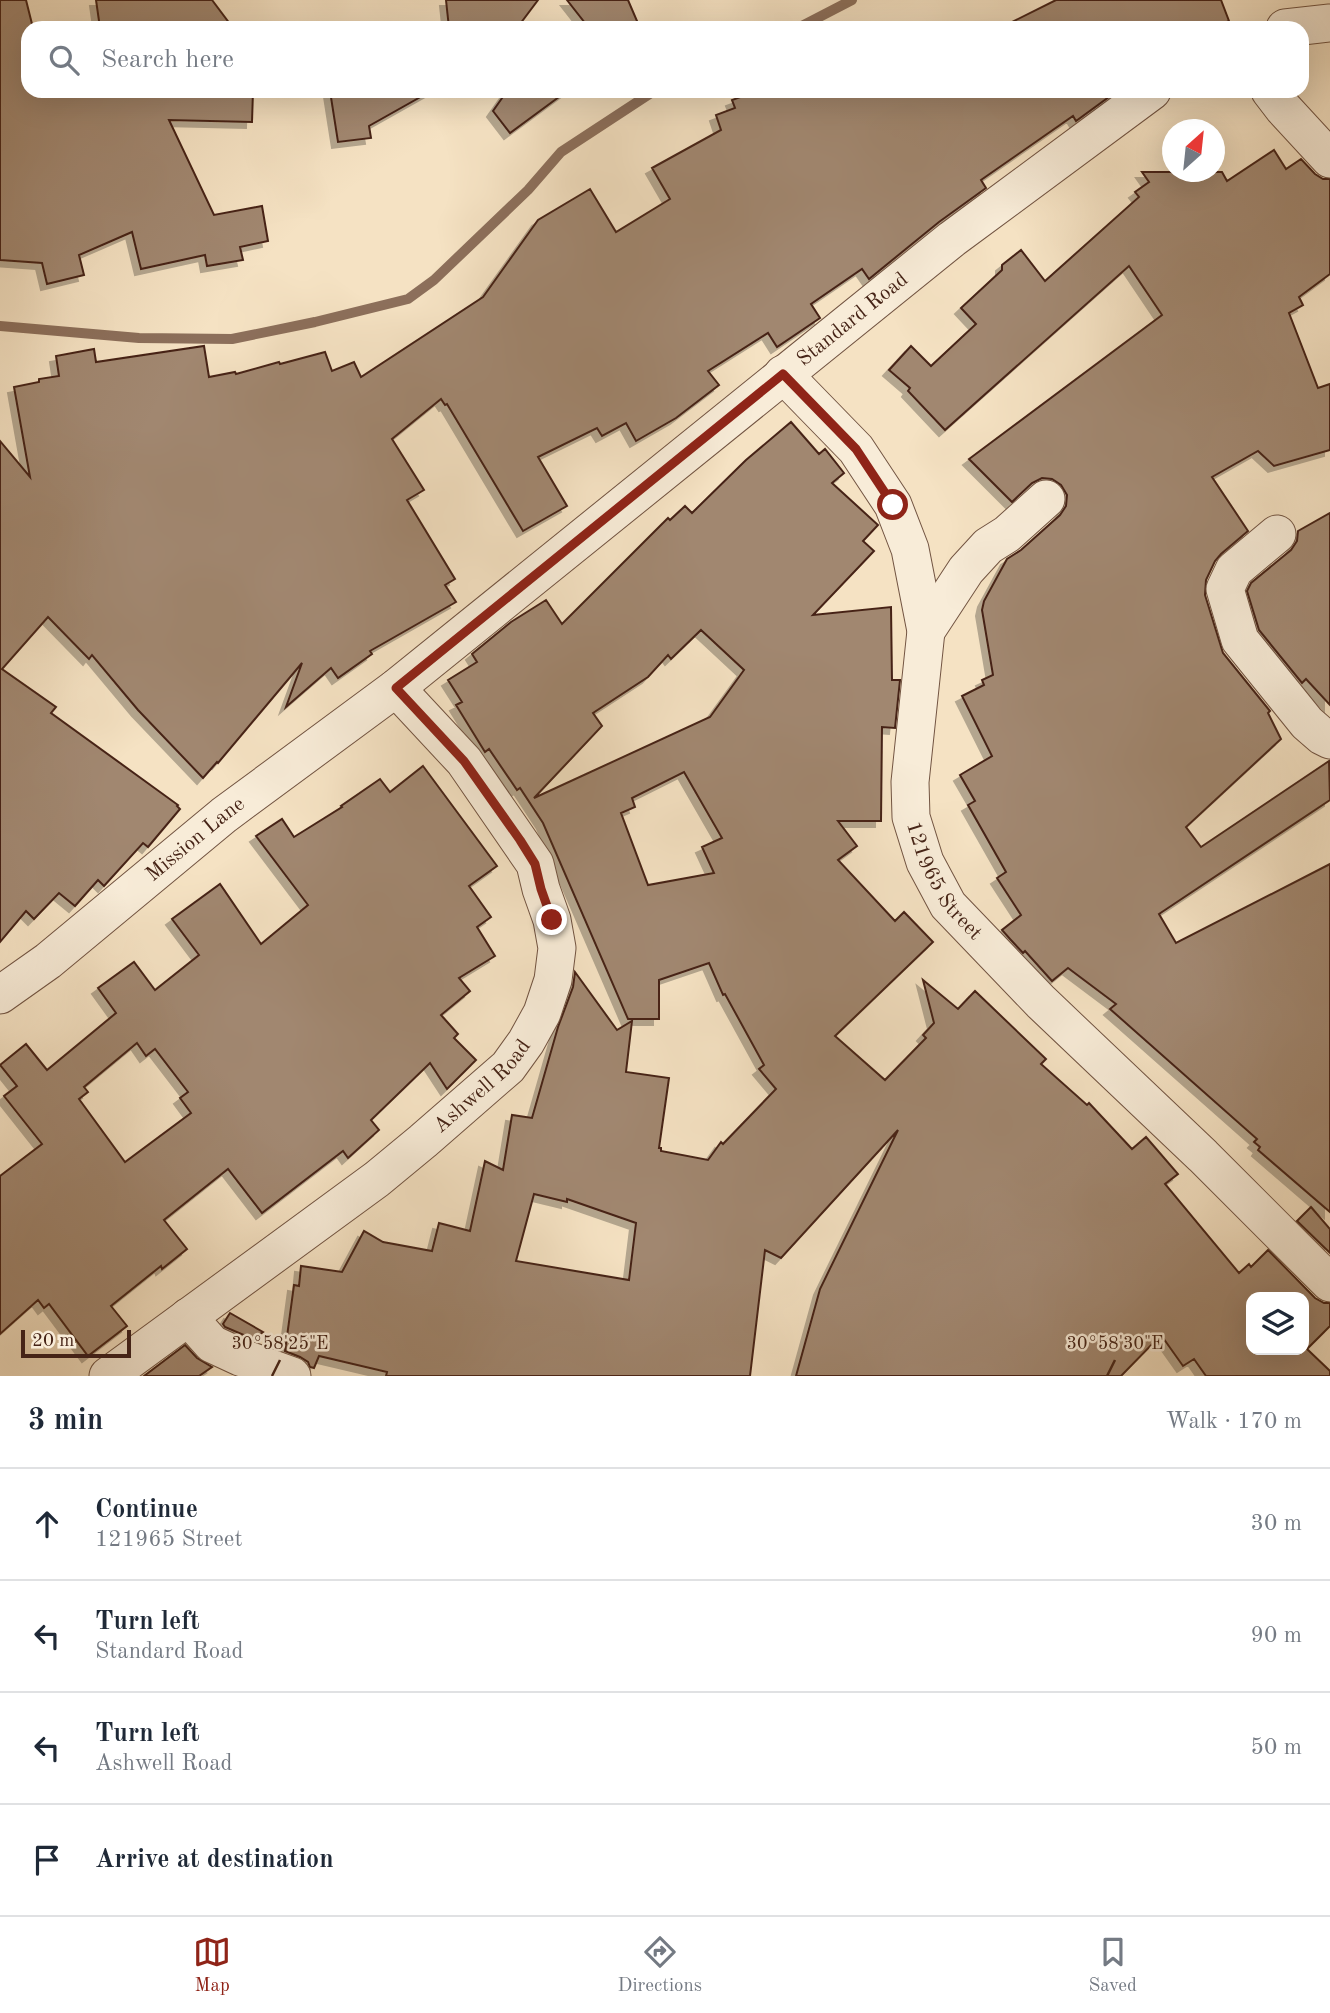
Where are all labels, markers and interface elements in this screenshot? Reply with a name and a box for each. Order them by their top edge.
search box [21,21,1309,98]
icon: search [45,41,83,79]
text: Search here [101,47,234,73]
north arrow [1162,119,1225,182]
street label: Standard Road [793,269,912,370]
route start [877,489,908,520]
street label: Mission Lane [142,793,248,885]
street label: 121965 Street [903,819,986,944]
route end [536,904,567,935]
street label: Ashwell Road [430,1036,535,1137]
map controls [1246,1292,1309,1355]
button: layers [1246,1292,1309,1355]
scale bar [21,1327,131,1359]
text: 20 m [32,1332,74,1351]
text: 30°58'25"E [232,1335,328,1353]
text: 30°58'30"E [1067,1335,1163,1353]
text: 3 min [28,1406,103,1436]
text: Walk · 170 m [1166,1410,1302,1433]
text: Continue [95,1497,198,1523]
icon: ahead [28,1505,66,1543]
text: 30 m [1251,1512,1302,1535]
text: 121965 Street [95,1528,242,1551]
text: Turn left [95,1609,200,1635]
icon: left [28,1617,66,1655]
text: 90 m [1251,1624,1302,1647]
text: Standard Road [95,1640,244,1663]
text: Turn left [95,1721,200,1747]
icon: left [28,1729,66,1767]
text: 50 m [1251,1736,1302,1759]
text: Ashwell Road [95,1752,233,1775]
icon: arrive [28,1841,66,1879]
text: Arrive at destination [95,1847,334,1873]
tab: Map [193,1933,231,1998]
tab: Directions [618,1933,702,1998]
tab: Saved [1088,1933,1137,1998]

